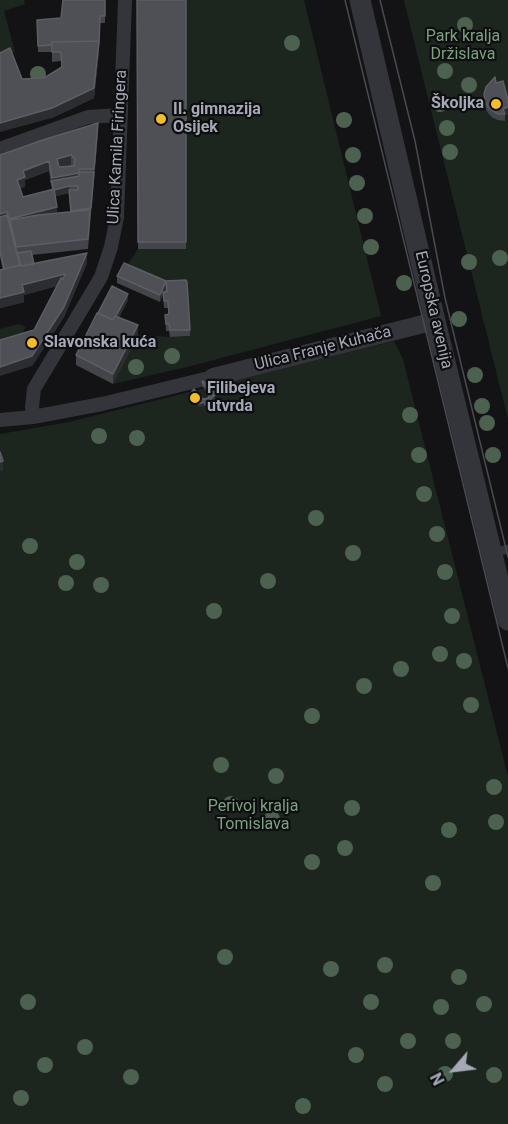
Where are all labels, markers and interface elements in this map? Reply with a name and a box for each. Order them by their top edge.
park label: Park kralja Držislava [426,27,500,65]
street label: Ulica Kamila Firingera [104,69,132,225]
place label: Školjka [431,94,484,114]
marker: Školjka [489,97,503,111]
place label: II. gimnazija Osijek [173,100,261,138]
marker: II. gimnazija Osijek [154,112,168,126]
street label: Europska avenija [410,249,456,371]
street label: Ulica Franje Kuhača [253,323,393,375]
place label: Slavonska kuća [44,333,156,353]
marker: Slavonska kuća [25,336,39,350]
place label: Filibejeva utvrda [207,379,275,417]
marker: Filibejeva utvrda [188,391,202,405]
park label: Perivoj kralja Tomislava [208,797,298,835]
north arrow [424,1040,484,1100]
text: N [427,1069,449,1088]

